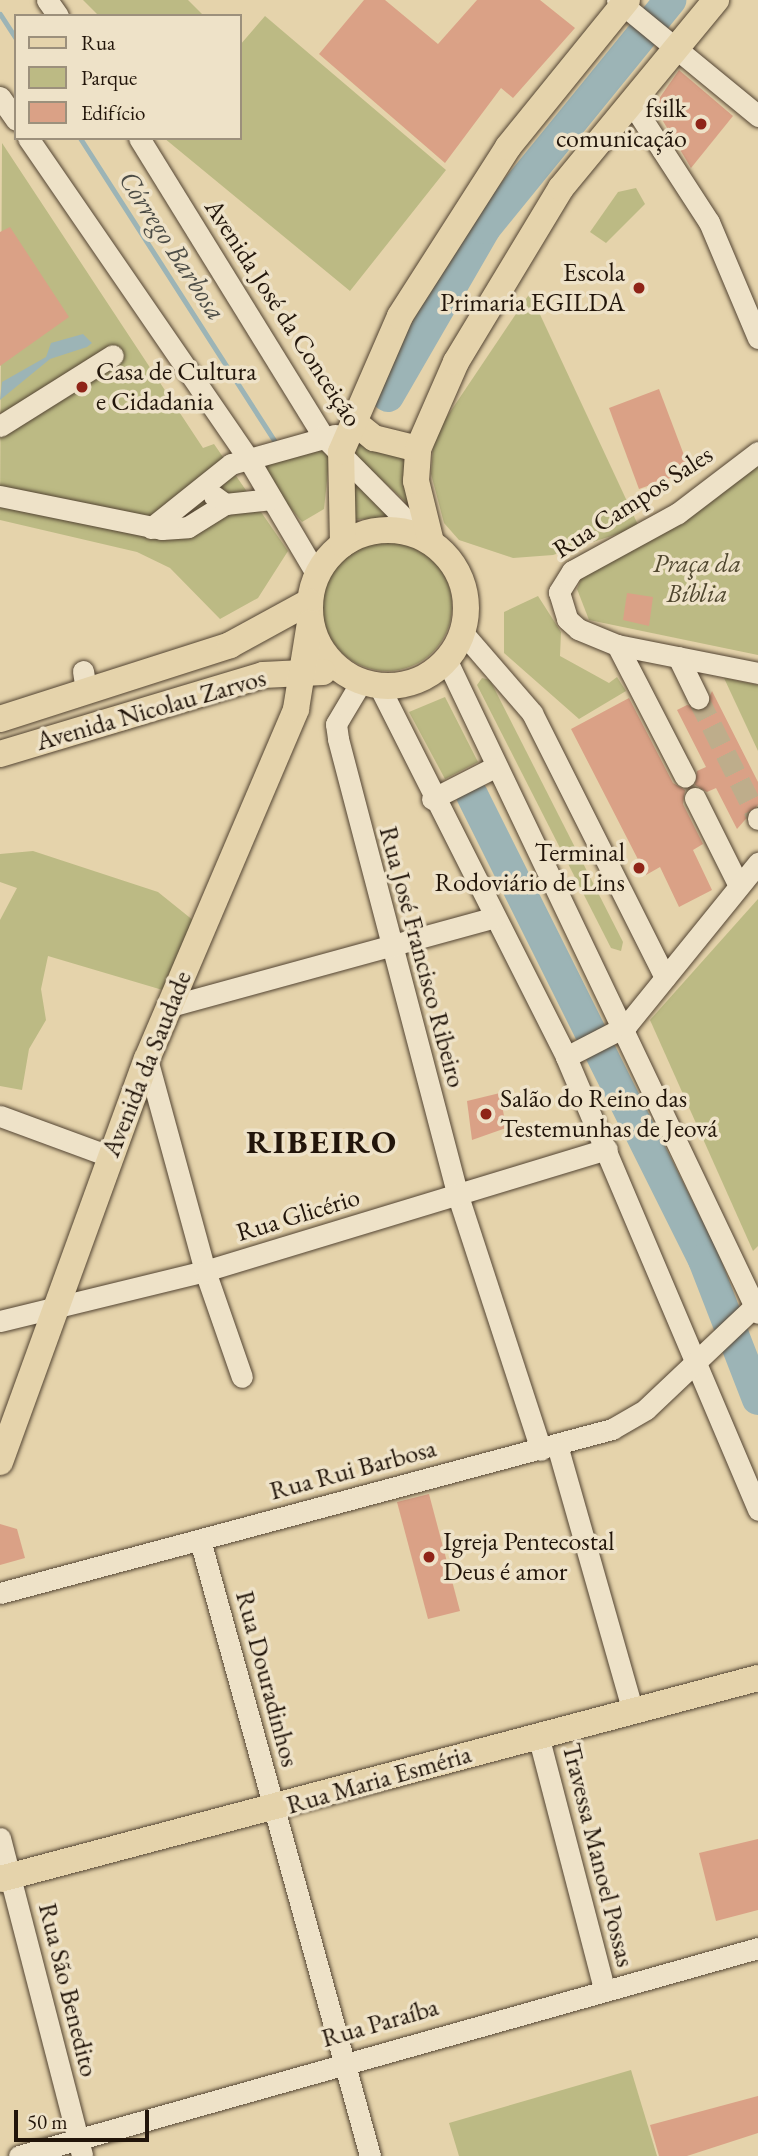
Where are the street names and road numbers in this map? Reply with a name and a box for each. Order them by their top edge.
street label: Avenida José da Conceição [198,193,368,433]
street label: Rua Campos Sales [547,439,719,565]
street label: Avenida Nicolau Zarvos [32,662,270,758]
street label: Rua José Francisco Ribeiro [372,823,472,1091]
street label: Avenida da Saudade [96,967,198,1161]
street label: Rua Glicério [232,1181,364,1249]
street label: Rua Rui Barbosa [266,1433,440,1507]
street label: Rua Douradinhos [229,1588,305,1770]
street label: Rua Maria Esméria [283,1739,475,1821]
street label: Travessa Manoel Possas [555,1740,641,1970]
street label: Rua São Benedito [31,1900,105,2080]
street label: Rua Paraíba [318,1991,442,2055]

